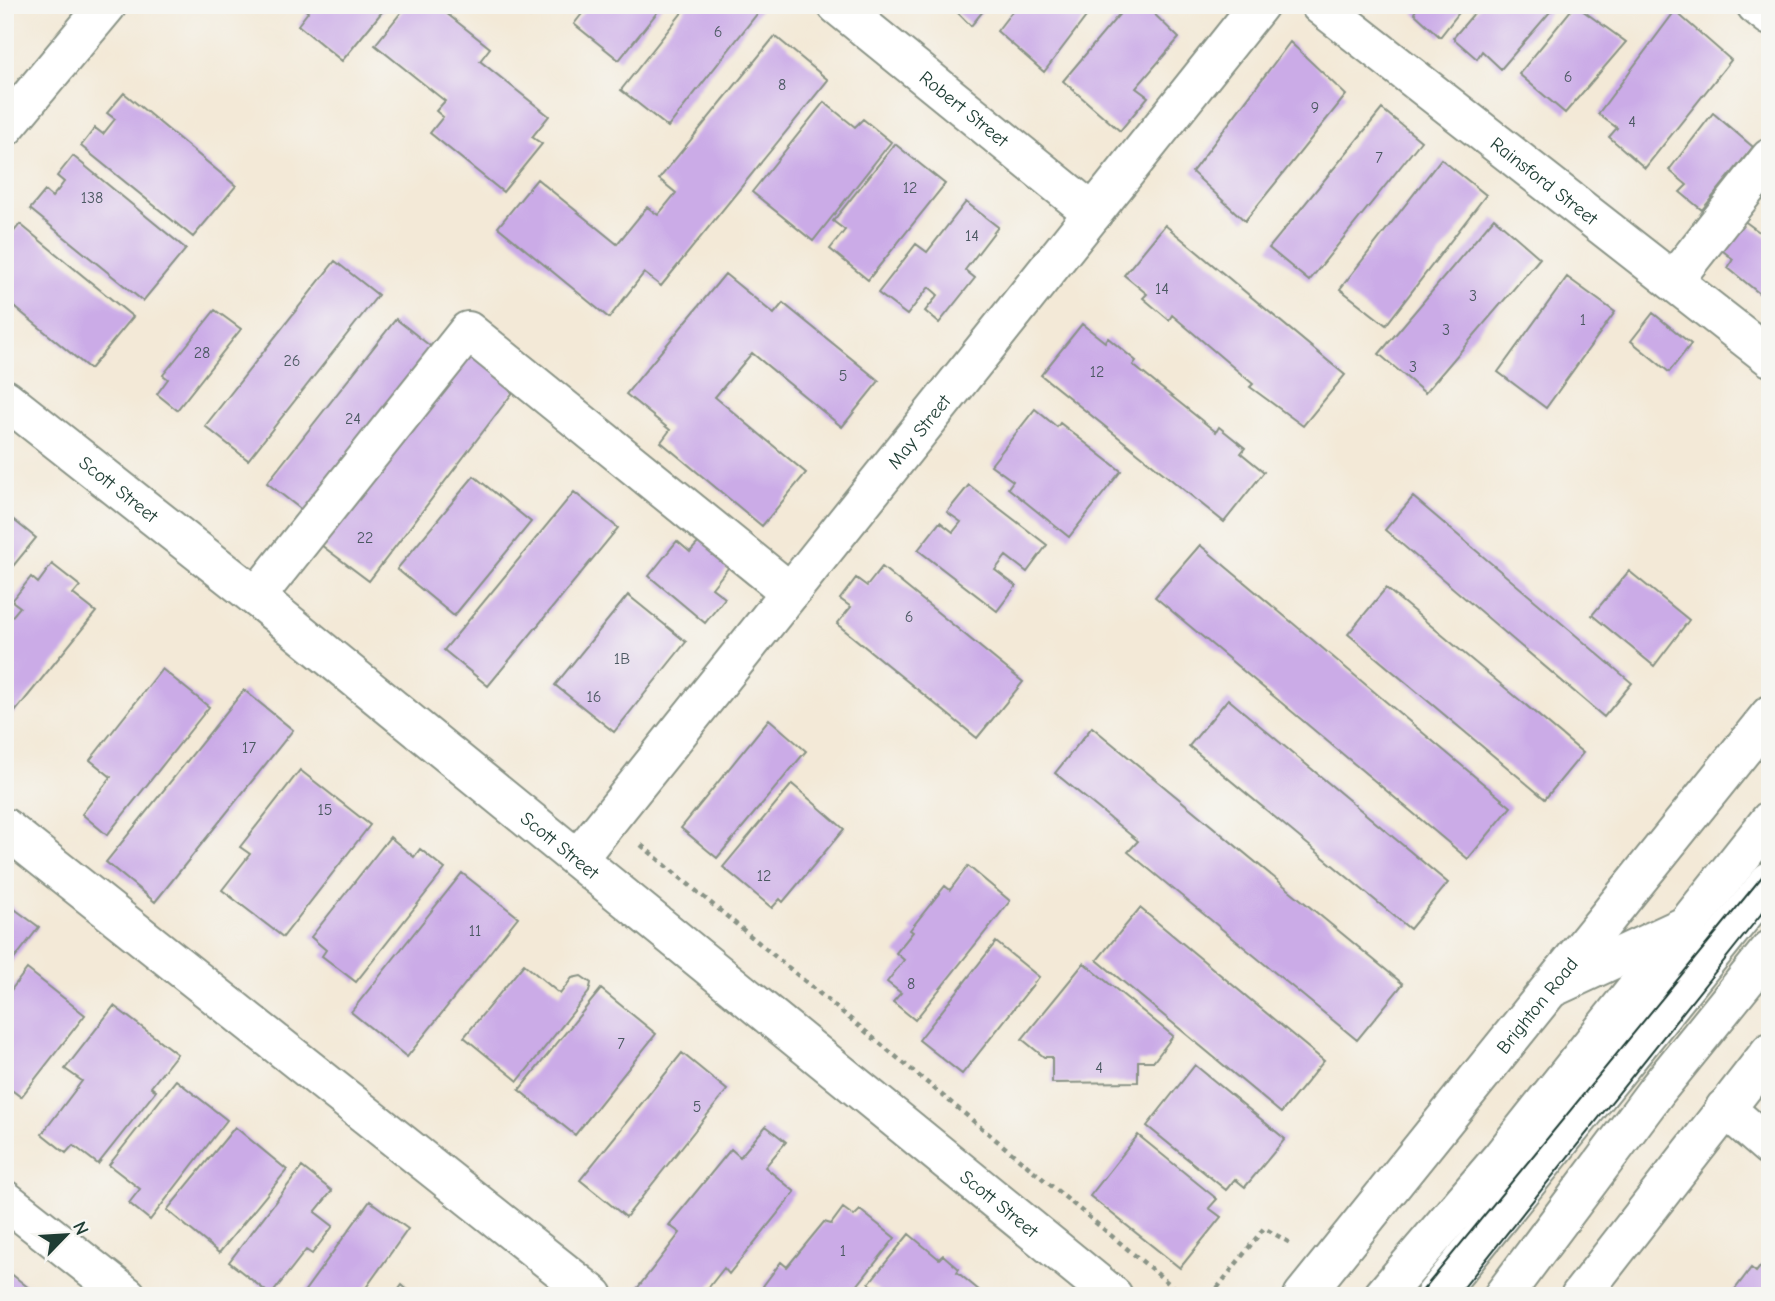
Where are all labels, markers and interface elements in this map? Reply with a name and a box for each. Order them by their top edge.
house number: 6 [714,23,722,41]
street label: Robert Street [915,67,1013,152]
house number: 6 [1564,68,1572,86]
house number: 8 [778,76,786,94]
house number: 9 [1311,99,1319,117]
house number: 4 [1628,113,1636,131]
street label: Rainsford Street [1486,133,1602,230]
house number: 7 [1375,149,1383,167]
house number: 12 [903,179,917,197]
house number: 138 [81,189,103,207]
house number: 14 [965,227,979,245]
house number: 14 [1155,280,1169,298]
house number: 3 [1469,287,1477,305]
house number: 1 [1580,311,1586,329]
house number: 3 [1442,321,1450,339]
house number: 28 [194,344,210,362]
house number: 26 [283,352,301,370]
house number: 3 [1409,358,1417,376]
house number: 12 [1090,363,1104,381]
house number: 5 [839,367,847,385]
street label: May Street [883,390,956,473]
house number: 24 [345,410,361,428]
street label: Scott Street [74,452,163,528]
house number: 22 [357,529,373,547]
house number: 6 [905,608,913,626]
house number: 1B [614,650,630,668]
house number: 16 [586,688,602,706]
house number: 17 [242,739,256,757]
house number: 15 [317,801,333,819]
street label: Scott Street [516,807,603,884]
house number: 12 [757,867,771,885]
house number: 11 [469,922,481,940]
street label: Brighton Road [1492,953,1583,1058]
house number: 8 [907,975,915,993]
house number: 7 [617,1035,625,1053]
house number: 4 [1095,1059,1103,1077]
house number: 5 [693,1098,701,1116]
street label: Scott Street [955,1166,1043,1243]
north arrow [32,1200,102,1270]
text: N [68,1218,93,1239]
house number: 1 [840,1242,846,1260]

